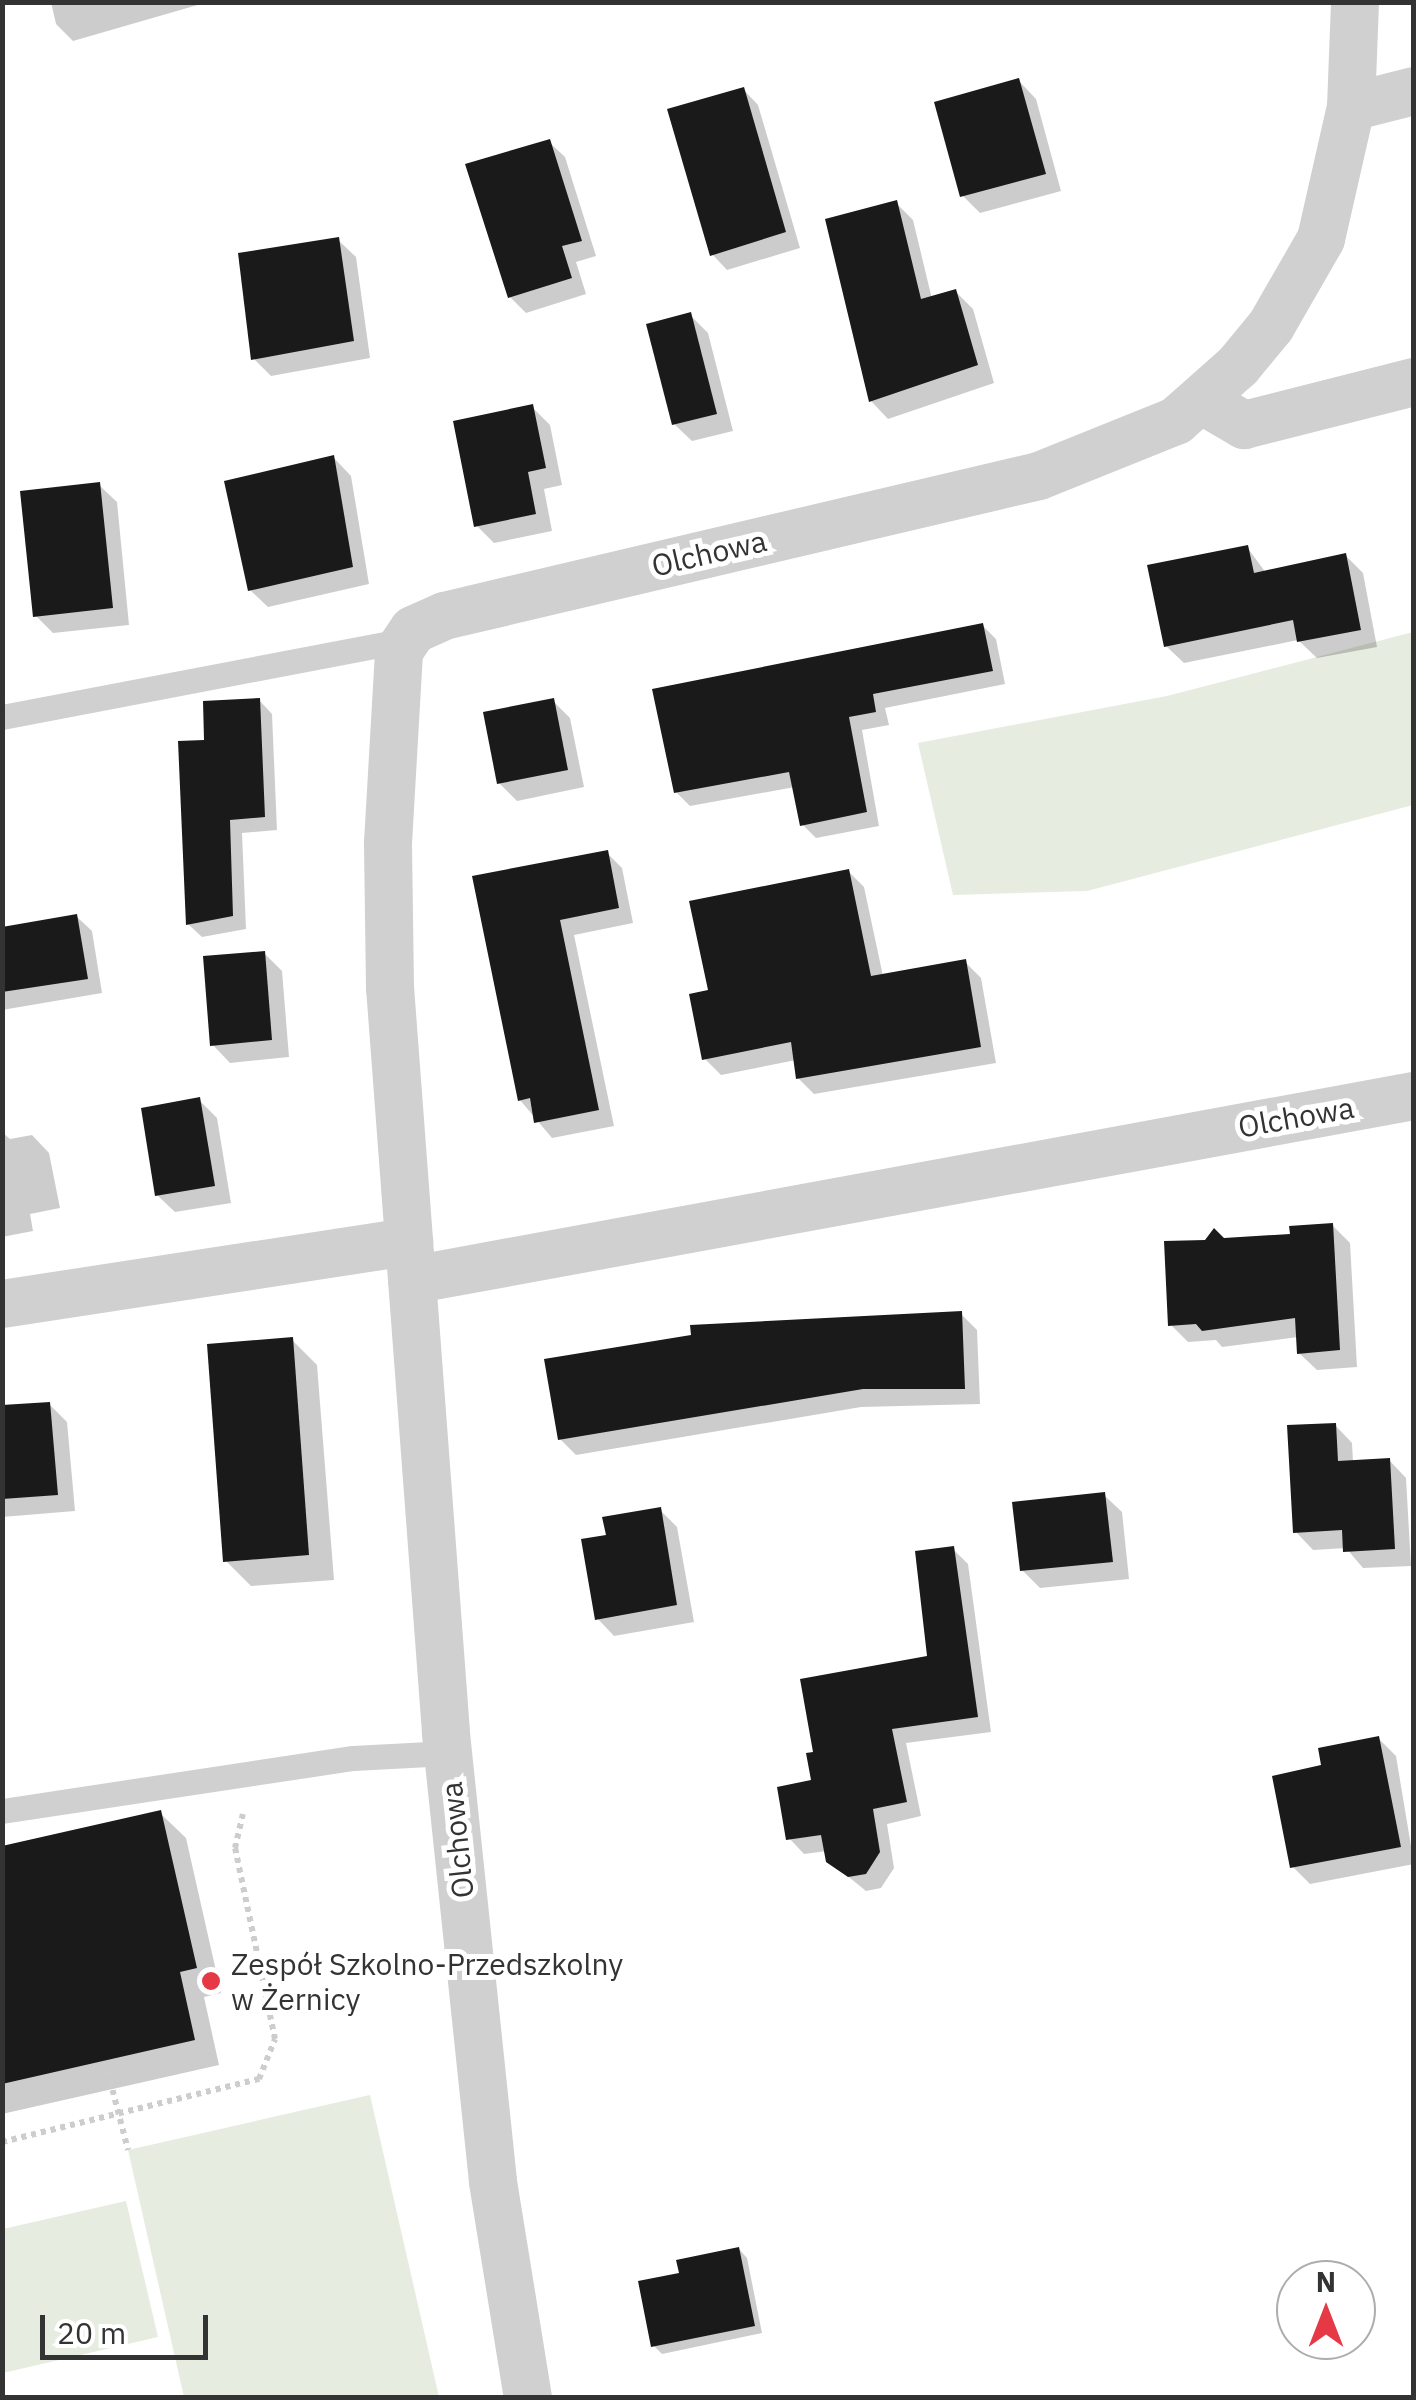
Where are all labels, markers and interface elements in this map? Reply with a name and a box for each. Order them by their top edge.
street label: Olchowa [648,522,770,584]
street label: Olchowa [1235,1089,1357,1145]
street label: Olchowa [433,1780,481,1900]
place label: Zespół Szkolno-Przedszkolny w Żernicy [231,1946,623,2016]
marker: Zespół Szkolno-Przedszkolny w Żernicy [200,1970,222,1992]
north arrow [1276,2260,1376,2360]
text: N [1316,2263,1336,2300]
scale bar [45,2295,212,2357]
text: 20 m [57,2313,126,2352]

